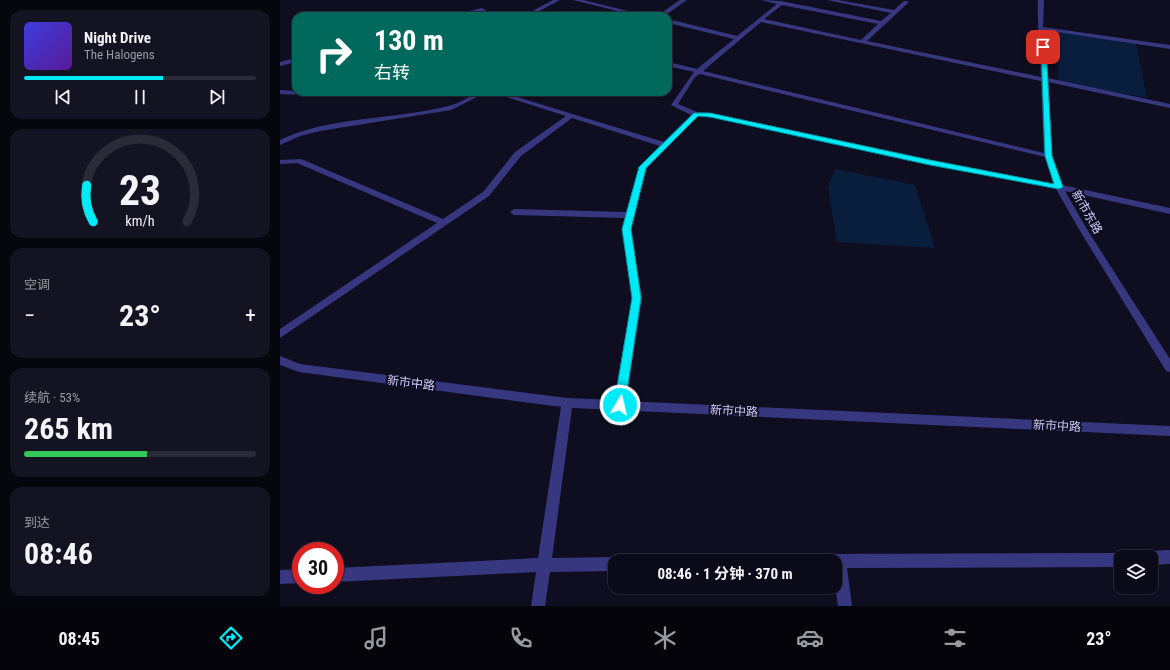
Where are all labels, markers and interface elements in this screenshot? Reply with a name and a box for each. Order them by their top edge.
text: 130 m [374,24,444,57]
icon: right [308,28,360,80]
text: Night Drive [84,29,151,47]
pin [1026,30,1060,64]
icon: arrive [1032,36,1054,58]
text: The Halogens [84,47,155,62]
text: 右转 [374,62,410,83]
icon: previous [52,86,74,108]
icon: pause [129,86,151,108]
icon: next [206,86,228,108]
text: 23 [119,166,161,215]
street label: 新市东路 [1069,188,1105,236]
text: km/h [125,212,155,228]
text: 空调 [24,277,50,292]
text: 23° [119,298,161,333]
text: − [24,303,35,328]
text: + [245,303,256,328]
street label: 新市中路 [386,373,436,393]
position arrow [599,384,641,426]
text: 续航 · 53% [24,390,80,405]
street label: 新市中路 [710,403,758,419]
text: 265 km [24,411,113,446]
street label: 新市中路 [1033,418,1081,434]
text: 到达 [24,515,50,530]
text: 08:46 [24,536,93,571]
speed limit sign: 30 [292,542,344,594]
map controls [1114,550,1158,594]
button: layers [1114,550,1158,594]
text: 08:46 · 1 分钟 · 370 m [657,565,793,583]
icon: directions [217,624,245,652]
icon: music [362,624,390,652]
icon: phone [507,624,535,652]
icon: climate [651,624,679,652]
icon: car [796,624,824,652]
icon: filters [941,624,969,652]
text: 08:45 [58,628,100,649]
text: 23° [1086,628,1111,649]

